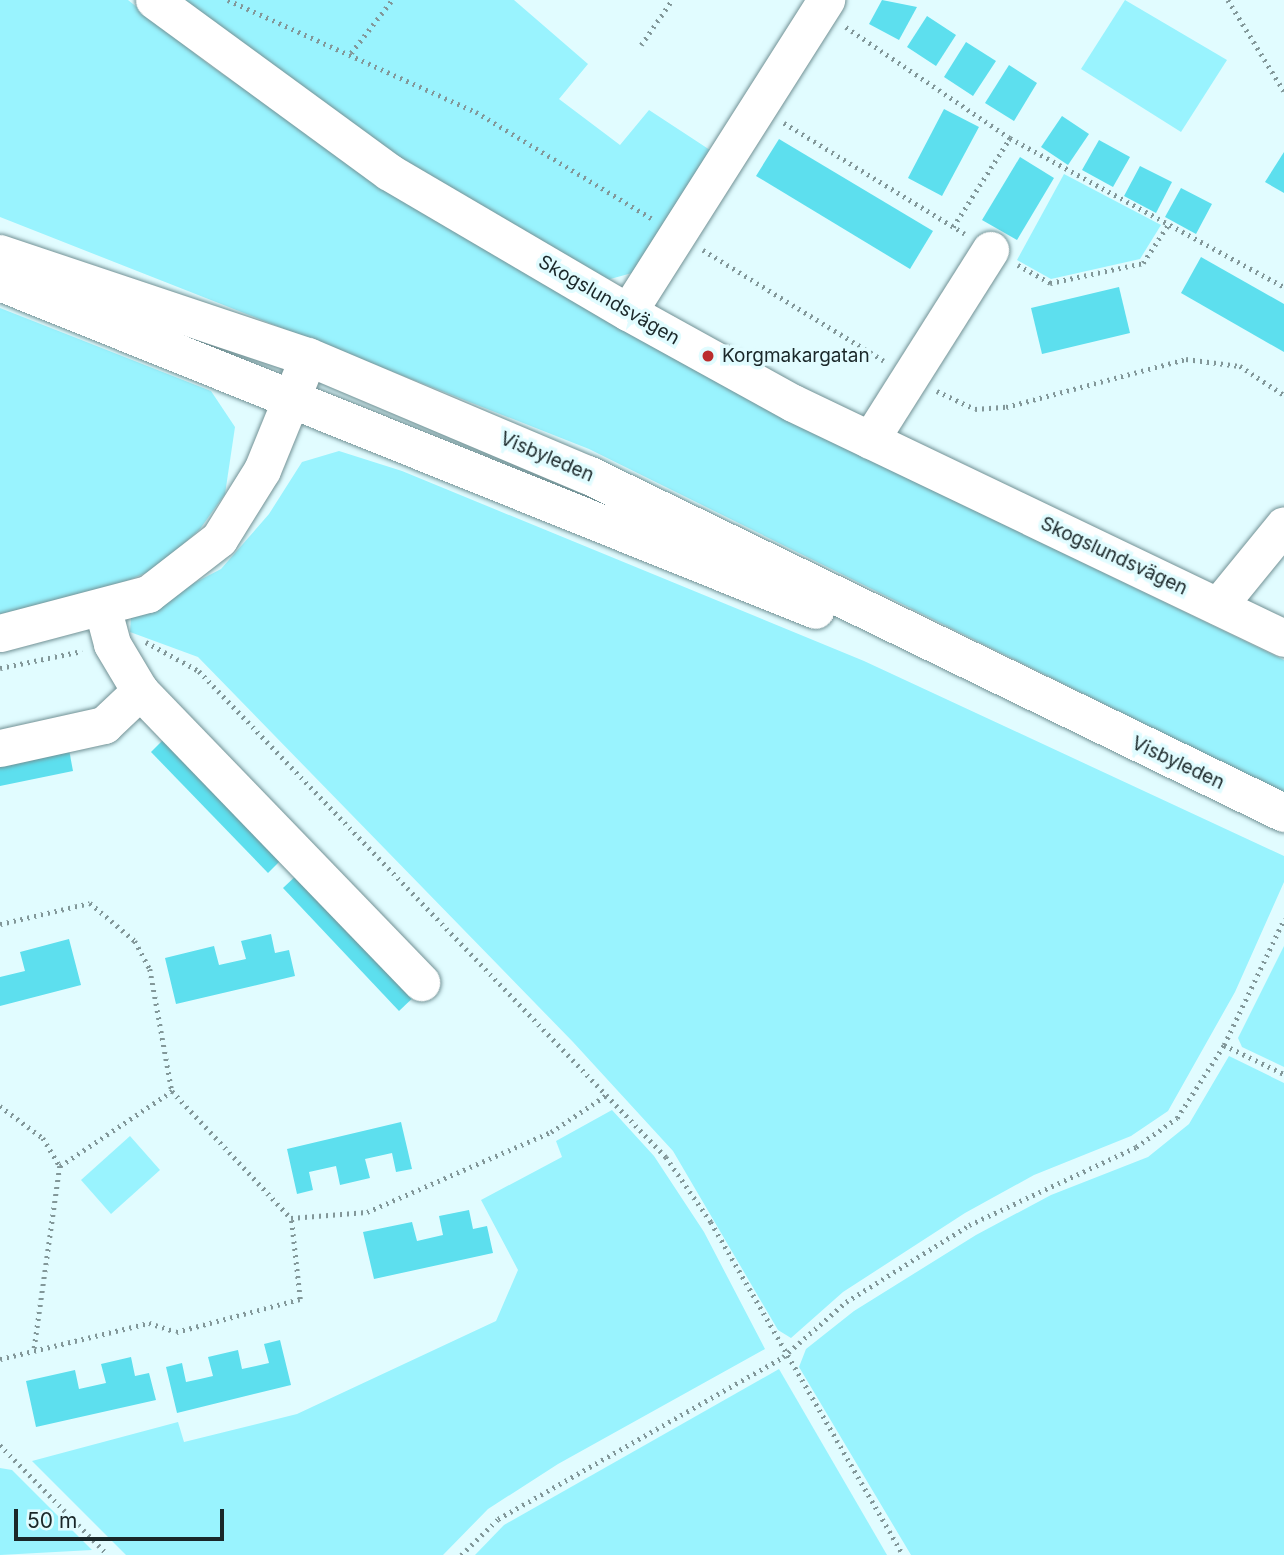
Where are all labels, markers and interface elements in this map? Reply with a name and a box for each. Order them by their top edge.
street label: Skogslundsvägen [534,250,684,350]
place label: Korgmakargatan [722,345,870,367]
marker: Korgmakargatan [700,348,716,364]
street label: Visbyleden [497,427,597,487]
street label: Skogslundsvägen [1037,512,1191,600]
street label: Visbyleden [1128,732,1228,794]
scale bar [18,1496,228,1540]
text: 50 m [27,1508,77,1533]

